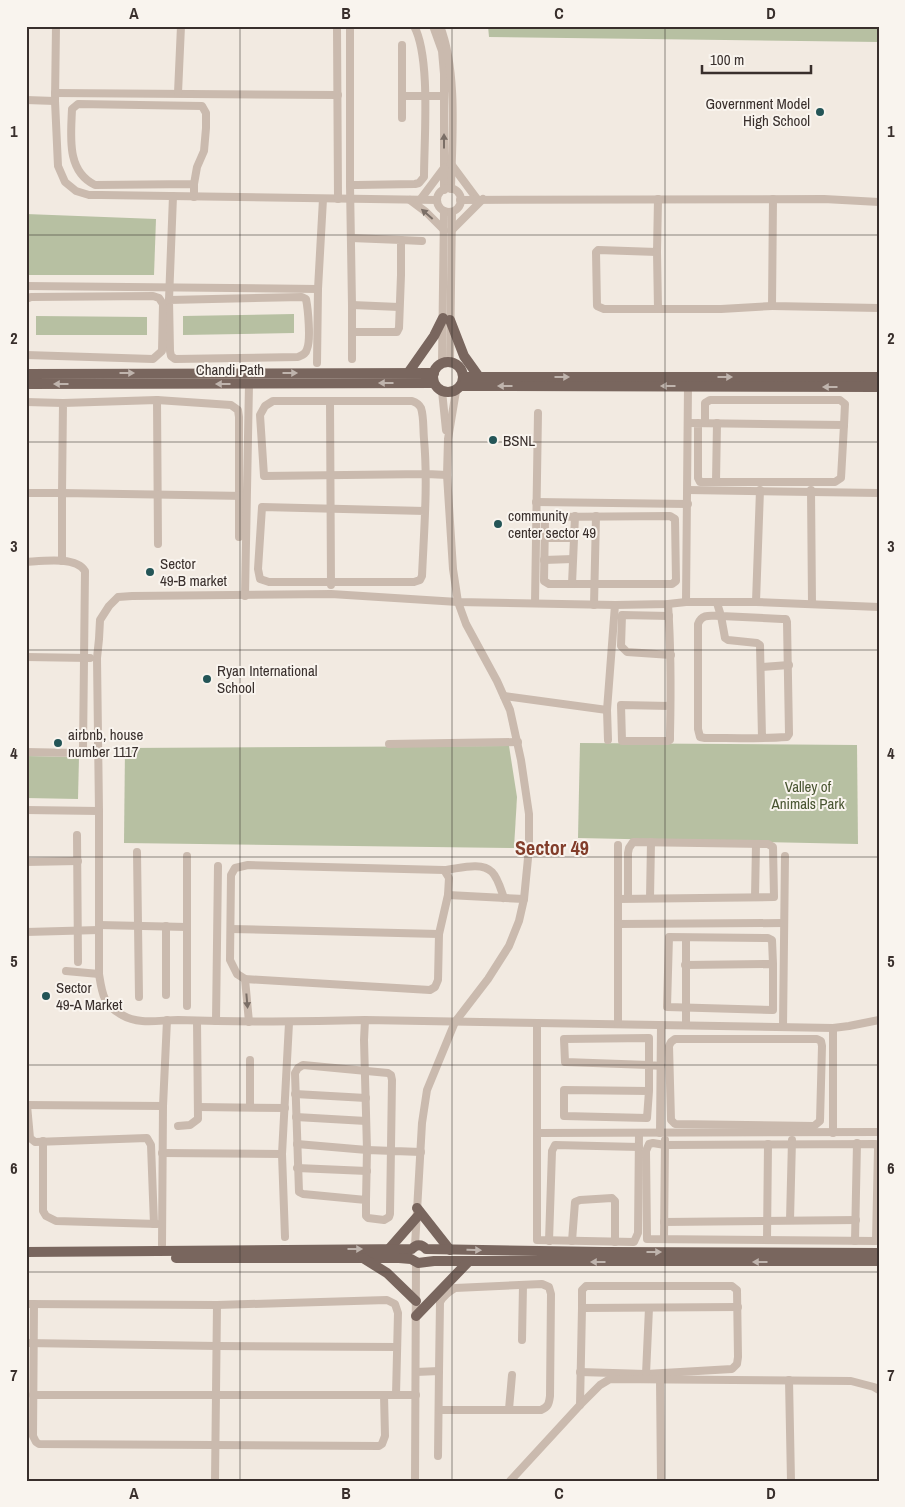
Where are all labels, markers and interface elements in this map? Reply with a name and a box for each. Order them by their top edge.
text: A [129,2,139,24]
text: B [341,2,351,24]
text: C [554,2,564,24]
text: D [766,2,776,24]
scale bar [702,42,811,74]
text: 100 m [710,49,744,70]
place label: Government Model High School [705,93,810,131]
marker: Government Model High School [814,106,826,118]
text: 1 [10,120,18,142]
text: 1 [887,120,895,142]
one-way arrow [440,133,448,149]
one-way arrow [422,208,434,220]
text: 2 [10,327,18,349]
text: 2 [887,327,895,349]
street label: Chandi Path [196,359,264,380]
one-way arrow [120,369,136,377]
one-way arrow [282,369,298,377]
one-way arrow [555,373,571,381]
one-way arrow [717,373,733,381]
one-way arrow [52,380,68,388]
one-way arrow [215,380,231,388]
one-way arrow [377,380,393,388]
one-way arrow [497,382,513,390]
one-way arrow [659,382,675,390]
one-way arrow [822,383,838,391]
place label: BSNL [503,430,535,451]
marker: BSNL [487,434,499,446]
place label: community center sector 49 [508,505,596,543]
marker: community center sector 49 [492,518,504,530]
text: 3 [10,535,18,557]
text: 3 [887,535,895,557]
place label: Sector 49-B market [160,553,228,591]
marker: Sector 49-B market [144,566,156,578]
place label: Ryan International School [217,660,318,698]
marker: Ryan International School [201,673,213,685]
place label: airbnb, house number 1117 [68,724,143,762]
marker: airbnb, house number 1117 [52,737,64,749]
text: 4 [10,742,18,764]
text: 4 [887,742,895,764]
park label: Valley of Animals Park [770,776,845,814]
district label: Sector 49 [515,834,589,861]
text: 5 [10,950,18,972]
text: 5 [887,950,895,972]
place label: Sector 49-A Market [56,977,123,1015]
marker: Sector 49-A Market [40,990,52,1002]
one-way arrow [243,993,251,1009]
text: 6 [10,1157,18,1179]
text: 6 [887,1157,895,1179]
one-way arrow [347,1245,363,1253]
one-way arrow [467,1246,483,1254]
one-way arrow [647,1248,663,1256]
one-way arrow [589,1258,605,1266]
one-way arrow [752,1258,768,1266]
text: 7 [10,1364,18,1386]
text: 7 [887,1364,895,1386]
text: A [129,1482,139,1504]
text: B [341,1482,351,1504]
text: C [554,1482,564,1504]
text: D [766,1482,776,1504]

